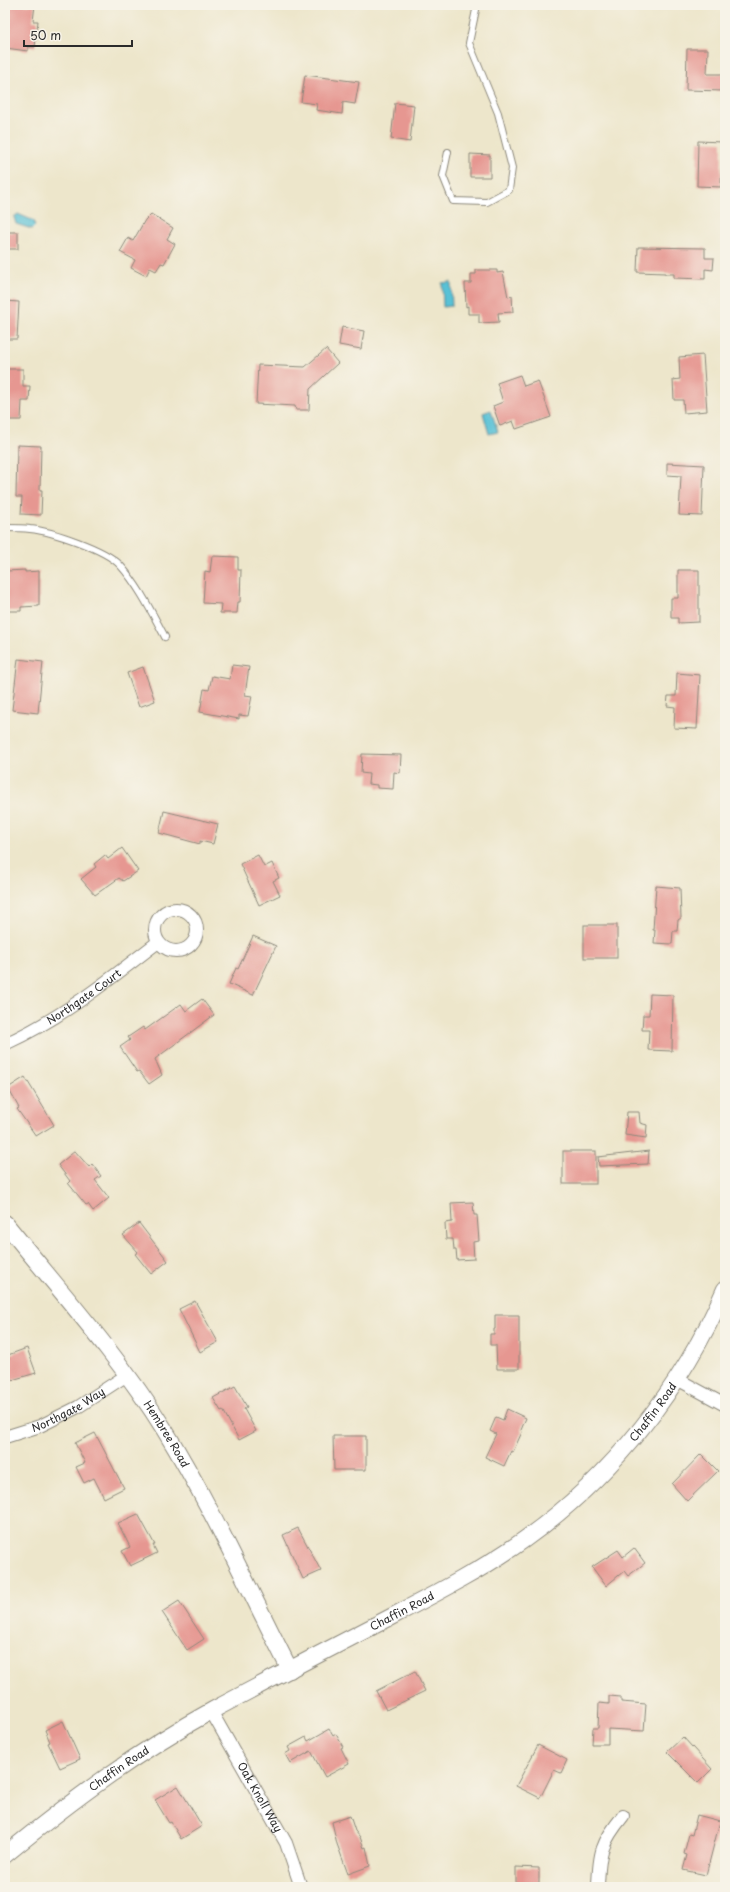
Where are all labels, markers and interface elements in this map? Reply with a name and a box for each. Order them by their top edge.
scale bar [24,22,132,48]
text: 50 m [30,26,61,44]
street label: Northgate Court [43,964,125,1028]
street label: Chaffin Road [625,1379,680,1445]
street label: Northgate Way [29,1383,108,1436]
street label: Hembree Road [140,1397,194,1471]
street label: Chaffin Road [366,1587,437,1635]
street label: Chaffin Road [85,1741,152,1795]
street label: Oak Knoll Way [234,1759,287,1835]

